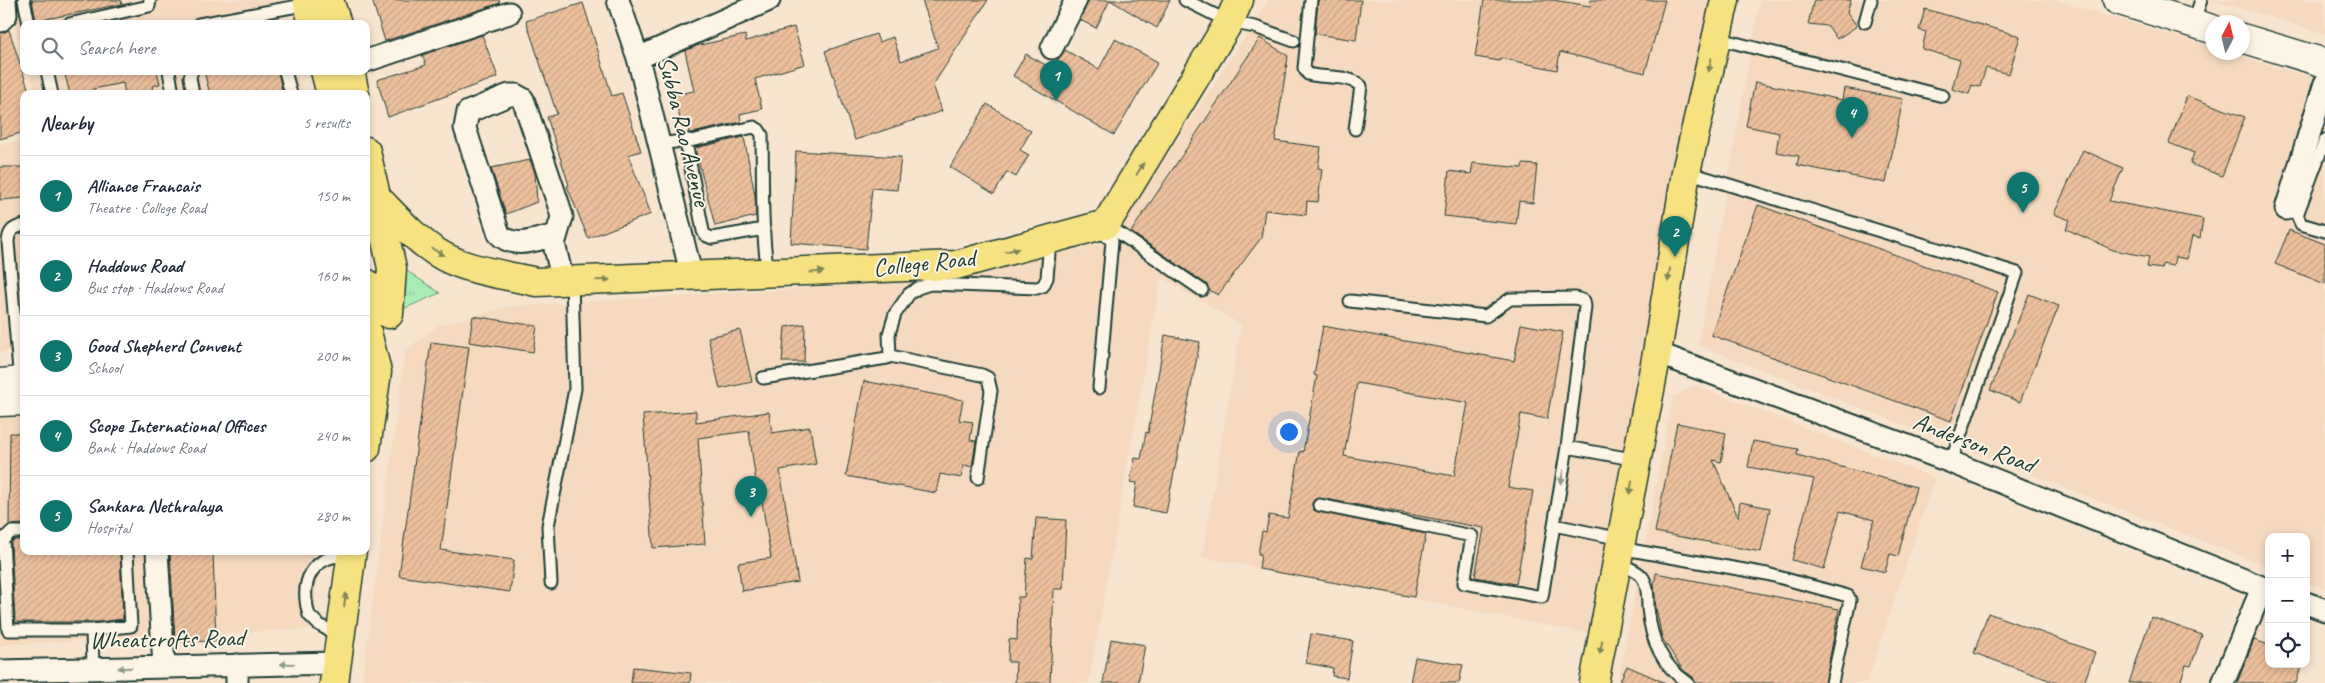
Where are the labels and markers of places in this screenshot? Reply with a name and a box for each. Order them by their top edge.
pin: 1 [1040,60,1072,101]
pin: 4 [1836,97,1868,138]
pin: 5 [2007,172,2039,213]
pin: 2 [1659,216,1691,257]
pin: 3 [735,476,767,517]

